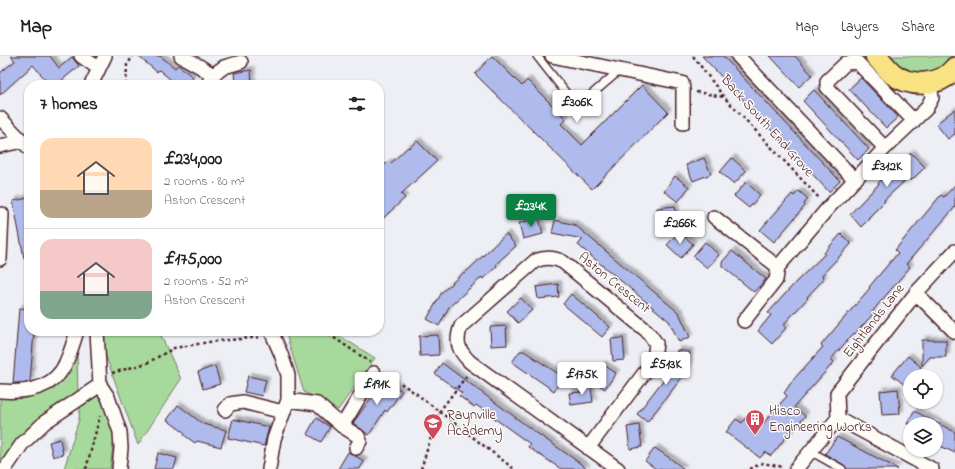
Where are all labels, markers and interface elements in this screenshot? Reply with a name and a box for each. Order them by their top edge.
text: Map [20,14,52,41]
text: Map [795,17,819,38]
text: Layers [841,17,879,38]
text: Share [901,17,935,38]
street label: Back South End Grove [715,69,819,182]
pin: £306K [549,90,605,124]
text: 7 homes [40,92,98,117]
icon: filters [346,93,368,115]
text: £306K [561,93,593,112]
text: £234,000 [164,147,222,172]
icon: home [72,154,120,202]
pin: £312K [859,154,915,188]
text: £312K [872,157,902,176]
text: 2 rooms · 80 m² [164,172,245,191]
text: Aston Crescent [164,191,245,210]
pin: £234K [503,194,559,228]
text: £234K [515,197,547,216]
pin: £266K [652,211,708,245]
text: £266K [664,214,696,233]
text: £175,000 [164,247,222,272]
street label: Aston Crescent [573,247,655,319]
icon: home [72,255,120,303]
text: 2 rooms · 52 m² [164,272,248,291]
street label: Eightlands Lane [838,279,911,363]
text: Aston Crescent [164,291,245,310]
pin: £513K [638,352,694,386]
text: £513K [650,355,682,374]
pin: £175K [554,362,610,396]
text: £175K [566,365,598,384]
map controls [903,369,943,457]
button: locate [903,369,943,409]
pin: £191K [349,372,405,406]
text: £191K [364,375,390,394]
place label: Hisco Engineering Works [769,401,872,439]
place label: Raynville Academy [447,405,502,443]
building icon: Hisco Engineering Works [744,408,766,436]
school or university icon: Raynville Academy [422,412,444,440]
button: layers [903,417,943,457]

